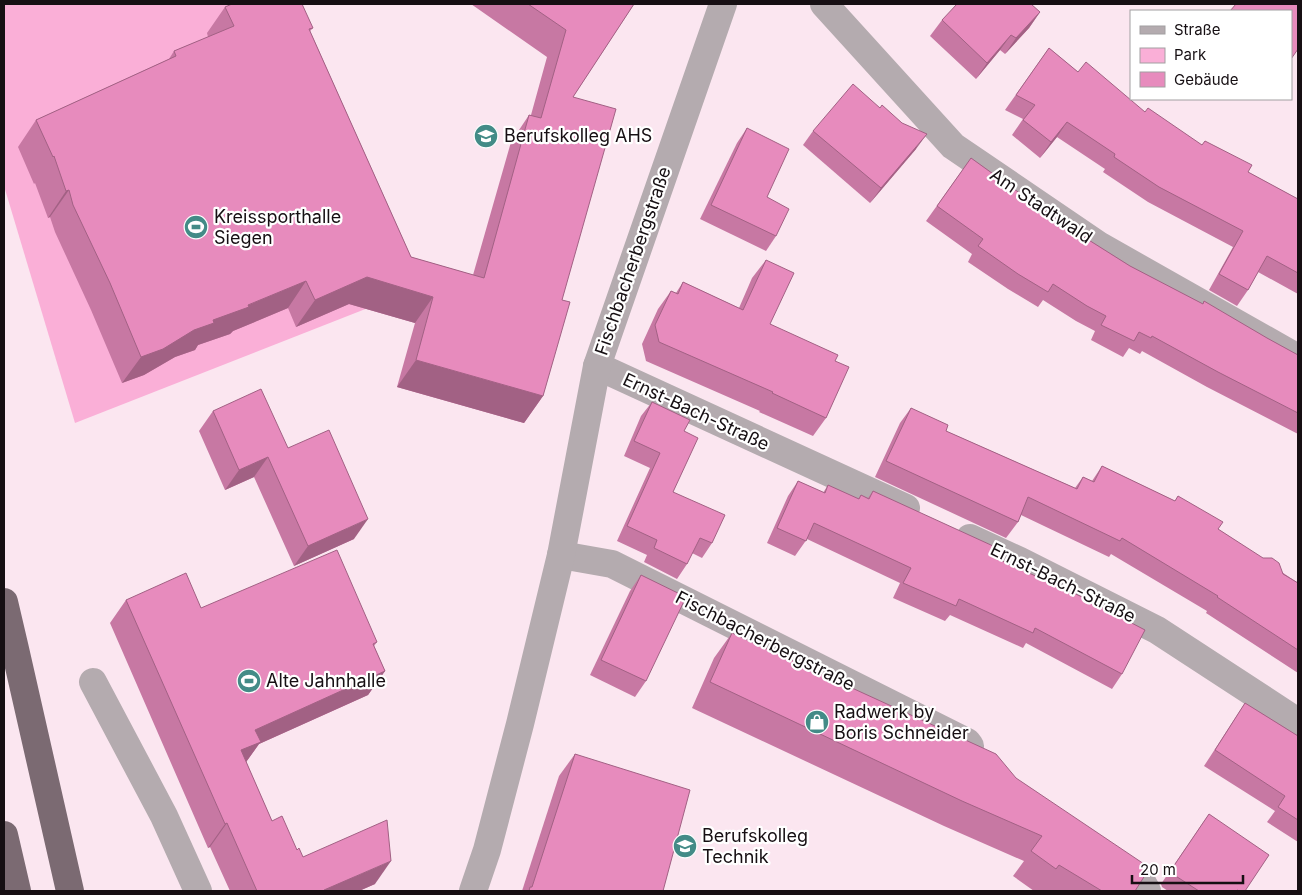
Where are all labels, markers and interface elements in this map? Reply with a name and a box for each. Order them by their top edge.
legend [1130,10,1292,100]
text: Straße [1174,20,1221,39]
text: Park [1174,45,1207,64]
text: Gebäude [1174,70,1239,89]
school or university icon: Berufskolleg AHS [473,123,499,149]
place label: Berufskolleg AHS [504,125,652,146]
street label: Fischbacherbergstraße [590,164,675,358]
street label: Am Stadtwald [986,164,1096,247]
place label: Kreissporthalle Siegen [214,206,341,248]
sports icon: Kreissporthalle Siegen [183,214,209,240]
street label: Ernst-Bach-Straße [620,368,773,455]
street label: Ernst-Bach-Straße [987,538,1139,627]
street label: Fischbacherbergstraße [672,586,858,695]
sports icon: Alte Jahnhalle [236,668,262,694]
place label: Alte Jahnhalle [266,670,386,691]
place label: Radwerk by Boris Schneider [834,701,969,743]
shop icon: Radwerk by Boris Schneider [804,709,830,735]
place label: Berufskolleg Technik [702,825,808,867]
school or university icon: Berufskolleg Technik [672,833,698,859]
scale bar [1132,852,1243,884]
text: 20 m [1140,860,1176,879]

